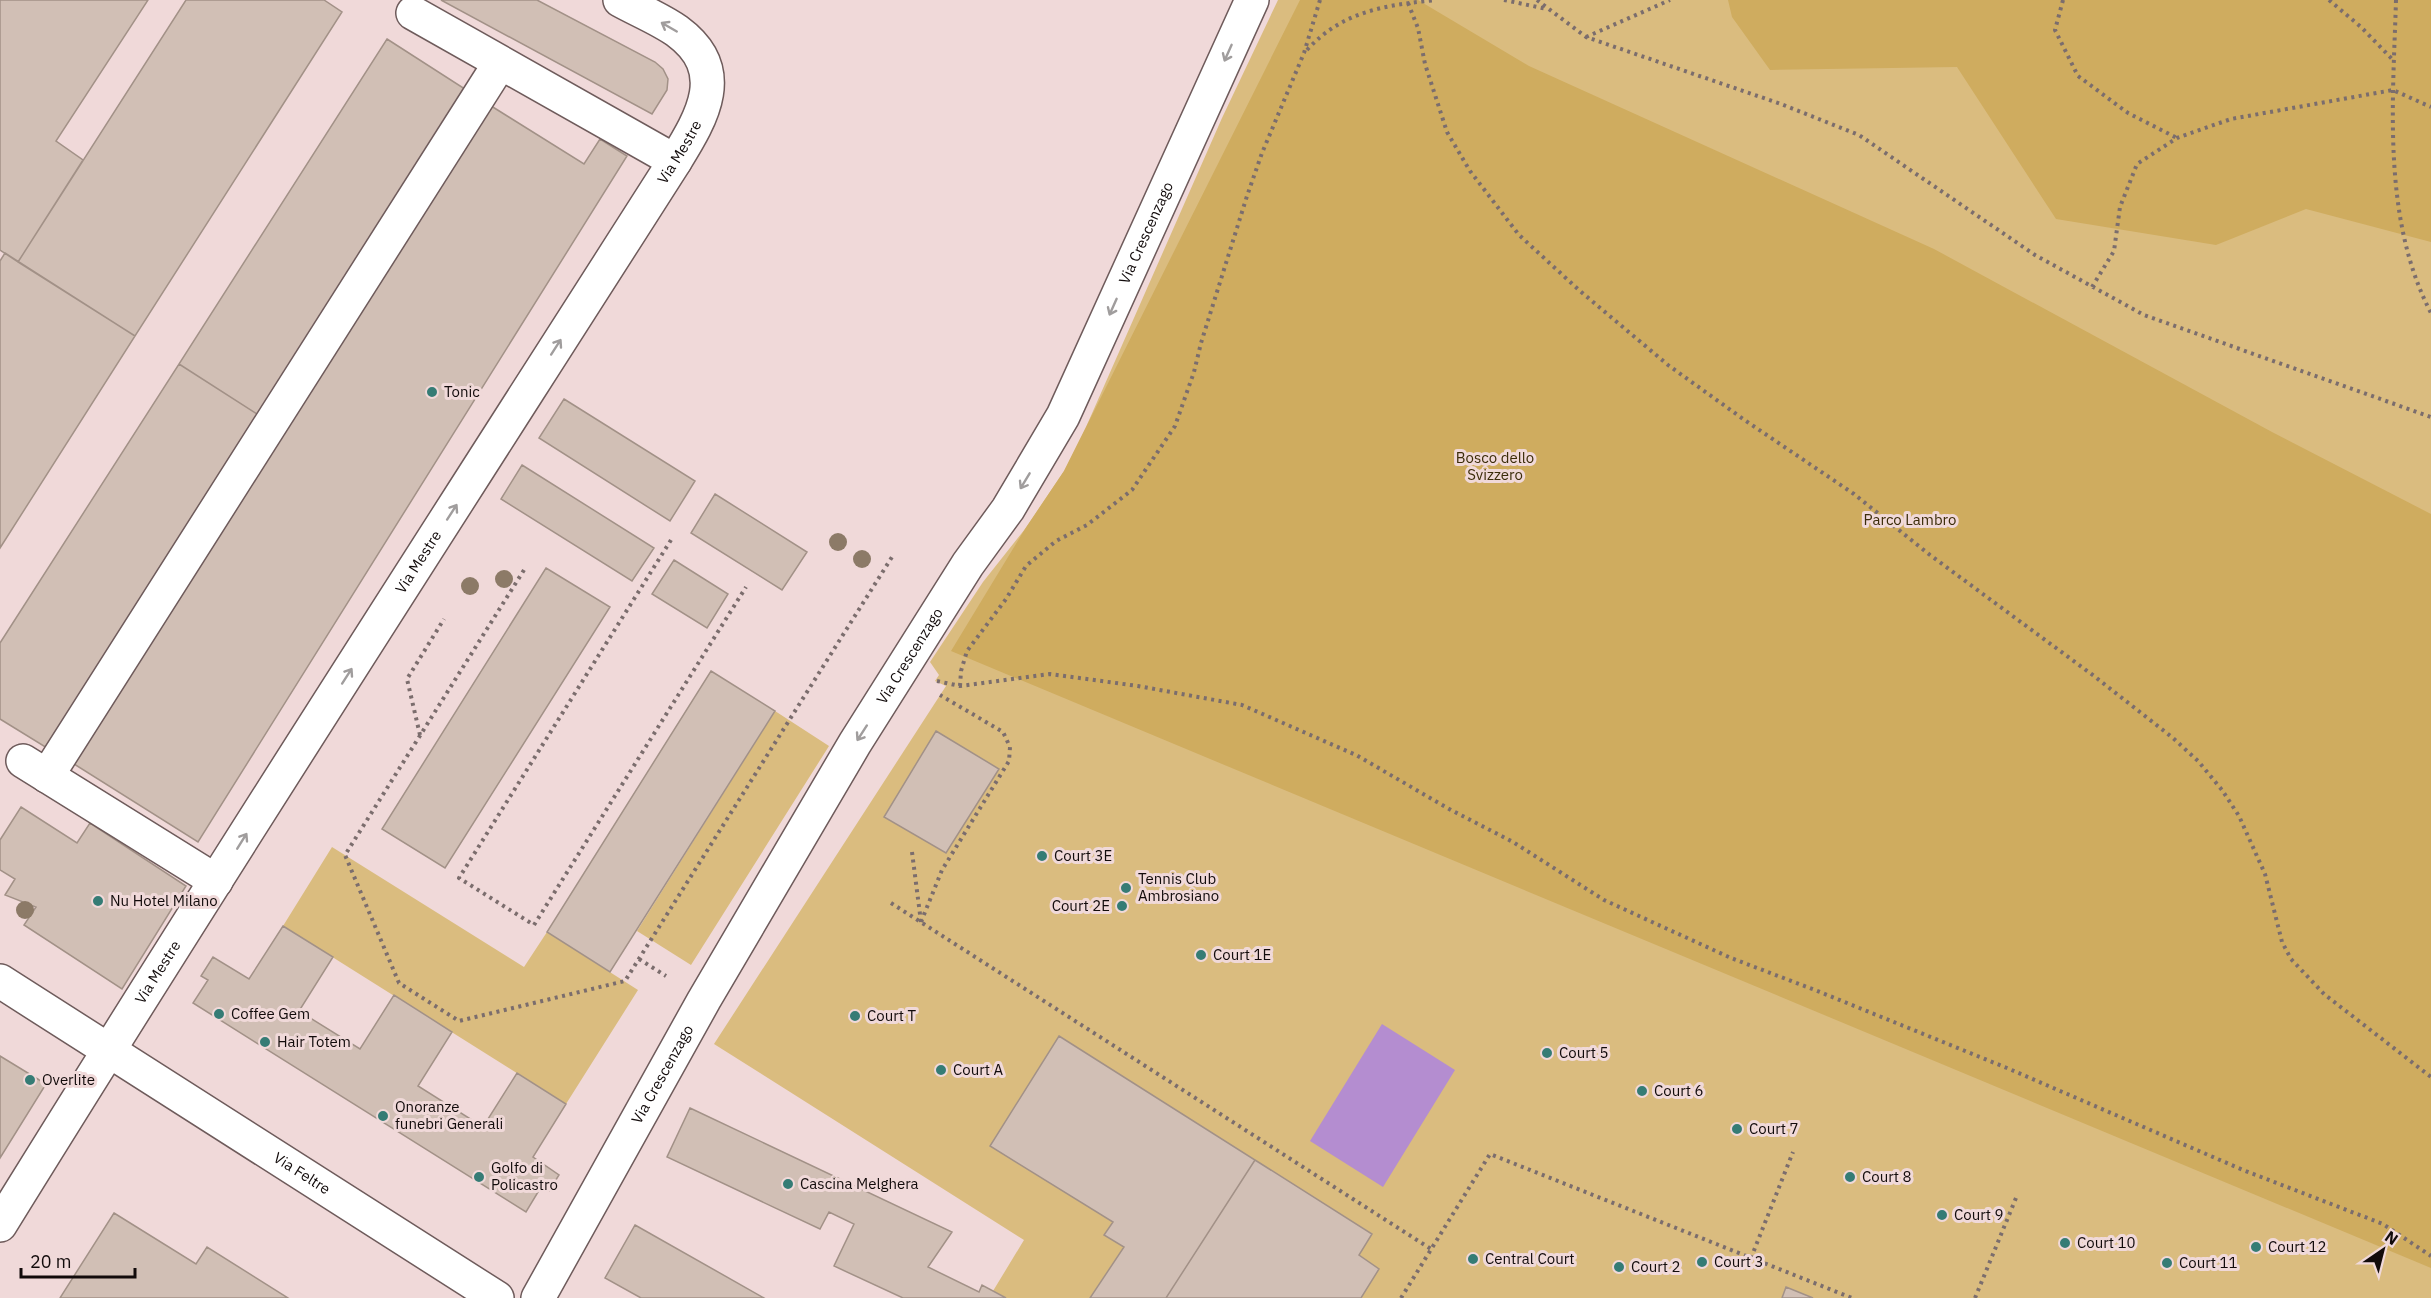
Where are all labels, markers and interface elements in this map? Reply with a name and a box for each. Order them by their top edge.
one-way arrow [661,21,678,33]
one-way arrow [1221,44,1233,62]
street label: Via Mestre [653,117,706,187]
street label: Via Crescenzago [1114,179,1177,287]
one-way arrow [1106,298,1118,316]
one-way arrow [550,339,562,356]
place label: Tonic [444,382,480,401]
marker: Tonic [425,385,439,399]
park label: Bosco dello Svizzero [1456,448,1534,484]
one-way arrow [1018,472,1030,489]
one-way arrow [447,504,459,521]
park label: Parco Lambro [1864,510,1956,529]
street label: Via Mestre [391,527,445,597]
street label: Via Crescenzago [872,604,947,707]
one-way arrow [341,668,353,685]
one-way arrow [856,724,868,741]
one-way arrow [236,833,248,849]
place label: Court 3E [1054,846,1112,865]
marker: Court 3E [1035,849,1049,863]
place label: Tennis Club Ambrosiano [1138,869,1219,905]
marker: Tennis Club Ambrosiano [1119,881,1133,895]
place label: Nu Hotel Milano [110,891,218,910]
marker: Nu Hotel Milano [91,894,105,908]
place label: Court 2E [1052,896,1110,915]
marker: Court 2E [1115,899,1129,913]
street label: Via Mestre [130,937,184,1007]
place label: Court 1E [1213,945,1271,964]
marker: Court 1E [1194,948,1208,962]
place label: Coffee Gem [231,1004,310,1023]
place label: Court T [867,1006,917,1025]
marker: Coffee Gem [212,1007,226,1021]
marker: Court T [848,1009,862,1023]
street label: Via Crescenzago [627,1021,697,1127]
place label: Hair Totem [277,1032,351,1051]
marker: Hair Totem [258,1035,272,1049]
place label: Court 5 [1559,1043,1609,1062]
marker: Court 5 [1540,1046,1554,1060]
place label: Court A [953,1060,1004,1079]
marker: Court A [934,1063,948,1077]
place label: Overlite [42,1070,95,1089]
marker: Overlite [23,1073,37,1087]
place label: Court 6 [1654,1081,1704,1100]
marker: Court 6 [1635,1084,1649,1098]
place label: Onoranze funebri Generali [395,1097,503,1133]
marker: Onoranze funebri Generali [376,1109,390,1123]
place label: Court 7 [1749,1119,1799,1138]
marker: Court 7 [1730,1122,1744,1136]
street label: Via Feltre [270,1148,334,1198]
place label: Golfo di Policastro [491,1158,558,1194]
place label: Court 8 [1862,1167,1912,1186]
marker: Golfo di Policastro [472,1170,486,1184]
marker: Court 8 [1843,1170,1857,1184]
place label: Cascina Melghera [800,1174,919,1193]
marker: Cascina Melghera [781,1177,795,1191]
place label: Court 9 [1954,1205,2004,1224]
marker: Court 9 [1935,1208,1949,1222]
north arrow [2353,1220,2413,1280]
text: N [2381,1226,2402,1249]
place label: Court 10 [2077,1233,2136,1252]
marker: Court 10 [2058,1236,2072,1250]
place label: Court 12 [2268,1237,2327,1256]
marker: Court 12 [2249,1240,2263,1254]
scale bar [21,1241,135,1279]
place label: Central Court [1485,1249,1574,1268]
text: 20 m [30,1250,72,1273]
marker: Central Court [1466,1252,1480,1266]
place label: Court 3 [1714,1252,1764,1271]
place label: Court 11 [2179,1253,2238,1272]
marker: Court 3 [1695,1255,1709,1269]
marker: Court 11 [2160,1256,2174,1270]
place label: Court 2 [1631,1257,1681,1276]
marker: Court 2 [1612,1260,1626,1274]

